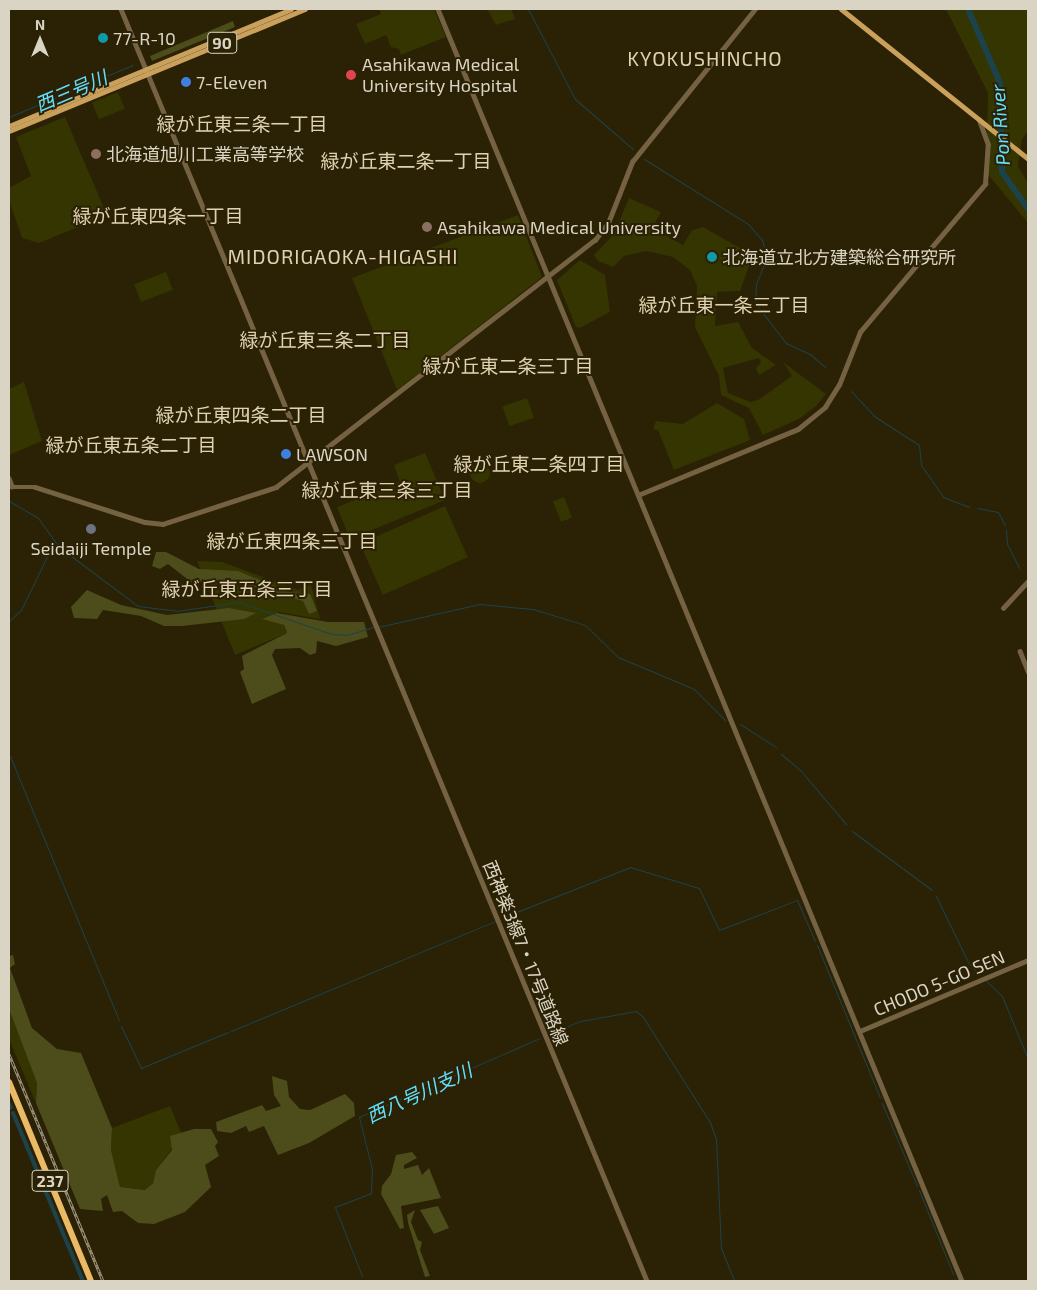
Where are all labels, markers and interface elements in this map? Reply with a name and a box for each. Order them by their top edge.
north arrow [15,15,65,65]
text: N [35,16,45,33]
place label: 77-R-10 [113,27,176,49]
road number: 90 [207,29,237,56]
marker: 77-R-10 [97,32,109,44]
district label: KYOKUSHINCHO [626,46,784,70]
place label: Asahikawa Medical University Hospital [362,54,519,96]
water label: 西三号川 [32,66,110,116]
marker: Asahikawa Medical University Hospital [344,68,358,82]
place label: 7-Eleven [196,71,268,93]
marker: 7-Eleven [180,76,192,88]
water label: Pon River [986,84,1014,166]
district label: 緑が丘東三条一丁目 [157,113,327,135]
place label: 北海道旭川工業高等学校 [106,143,304,165]
marker: 北海道旭川工業高等学校 [90,148,102,160]
district label: 緑が丘東二条一丁目 [321,150,491,172]
district label: 緑が丘東四条一丁目 [73,205,243,227]
place label: Asahikawa Medical University [437,216,681,238]
marker: Asahikawa Medical University [421,221,433,233]
district label: MIDORIGAOKA-HIGASHI [225,244,461,268]
place label: 北海道立北方建築総合研究所 [722,246,956,268]
marker: 北海道立北方建築総合研究所 [706,251,718,263]
district label: 緑が丘東一条三丁目 [639,294,809,316]
district label: 緑が丘東三条二丁目 [240,329,410,351]
district label: 緑が丘東二条三丁目 [423,355,593,377]
district label: 緑が丘東四条二丁目 [156,404,326,426]
district label: 緑が丘東五条二丁目 [46,434,216,456]
place label: LAWSON [296,443,368,465]
marker: LAWSON [280,448,292,460]
district label: 緑が丘東二条四丁目 [454,453,624,475]
district label: 緑が丘東三条三丁目 [302,479,472,501]
marker: Seidaiji Temple [85,523,97,535]
district label: 緑が丘東四条三丁目 [207,530,377,552]
place label: Seidaiji Temple [30,537,152,559]
district label: 緑が丘東五条三丁目 [162,578,332,600]
street label: 西神楽3線7・17号道路線 [479,857,573,1049]
street label: CHODO 5-GO SEN [870,946,1008,1020]
water label: 西八号川支川 [363,1059,475,1127]
road number: 237 [31,1168,69,1194]

